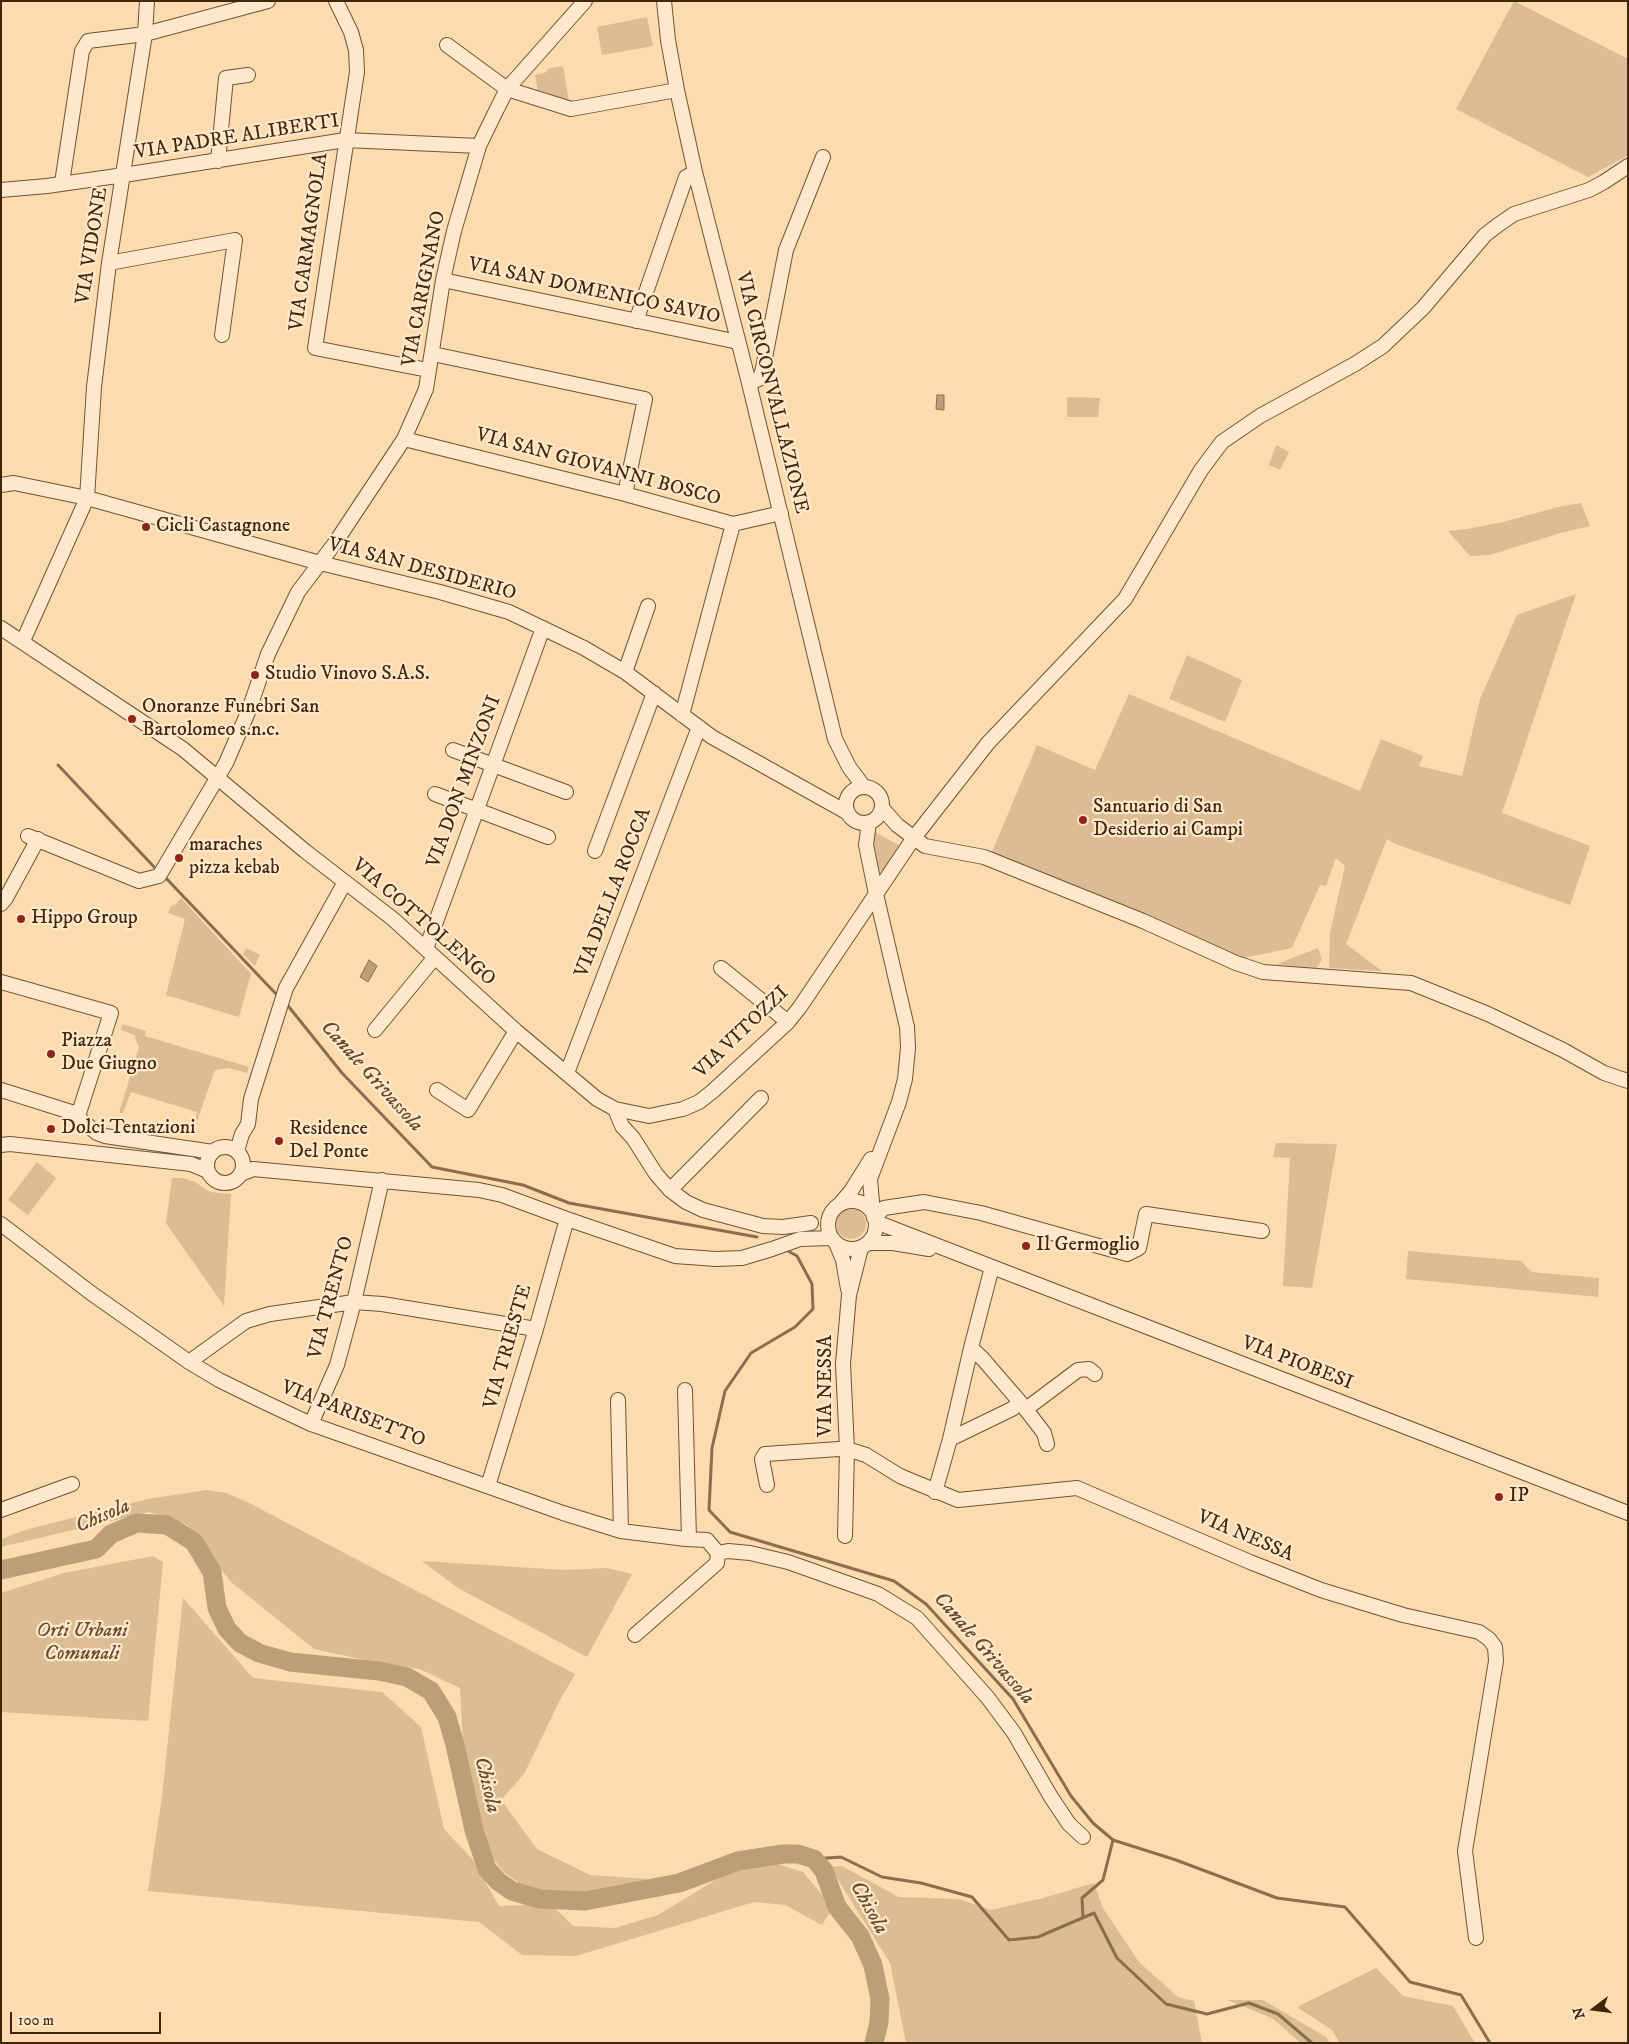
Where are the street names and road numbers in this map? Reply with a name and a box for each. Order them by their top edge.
street label: VIA PADRE ALIBERTI [133,110,341,166]
street label: VIA CARMAGNOLA [286,151,334,333]
street label: VIA VIDONE [72,186,114,306]
street label: VIA CARIGNANO [398,209,452,369]
street label: VIA SAN DOMENICO SAVIO [466,254,722,330]
street label: VIA CIRCONVALLAZIONE [729,270,813,516]
street label: VIA SAN GIOVANNI BOSCO [473,424,723,512]
street label: VIA SAN DESIDERIO [325,533,519,607]
street label: VIA DON MINZONI [423,692,507,872]
street label: VIA DELLA ROCCA [571,805,657,981]
street label: VIA COTTOLENGO [346,854,500,992]
street label: VIA VITOZZI [690,982,794,1084]
street label: VIA TRENTO [304,1234,360,1362]
street label: VIA TRIESTE [480,1282,538,1412]
street label: VIA PIOBESI [1238,1332,1356,1396]
street label: VIA NESSA [815,1335,839,1437]
street label: VIA PARISETTO [277,1376,429,1454]
street label: VIA NESSA [1193,1506,1297,1568]

